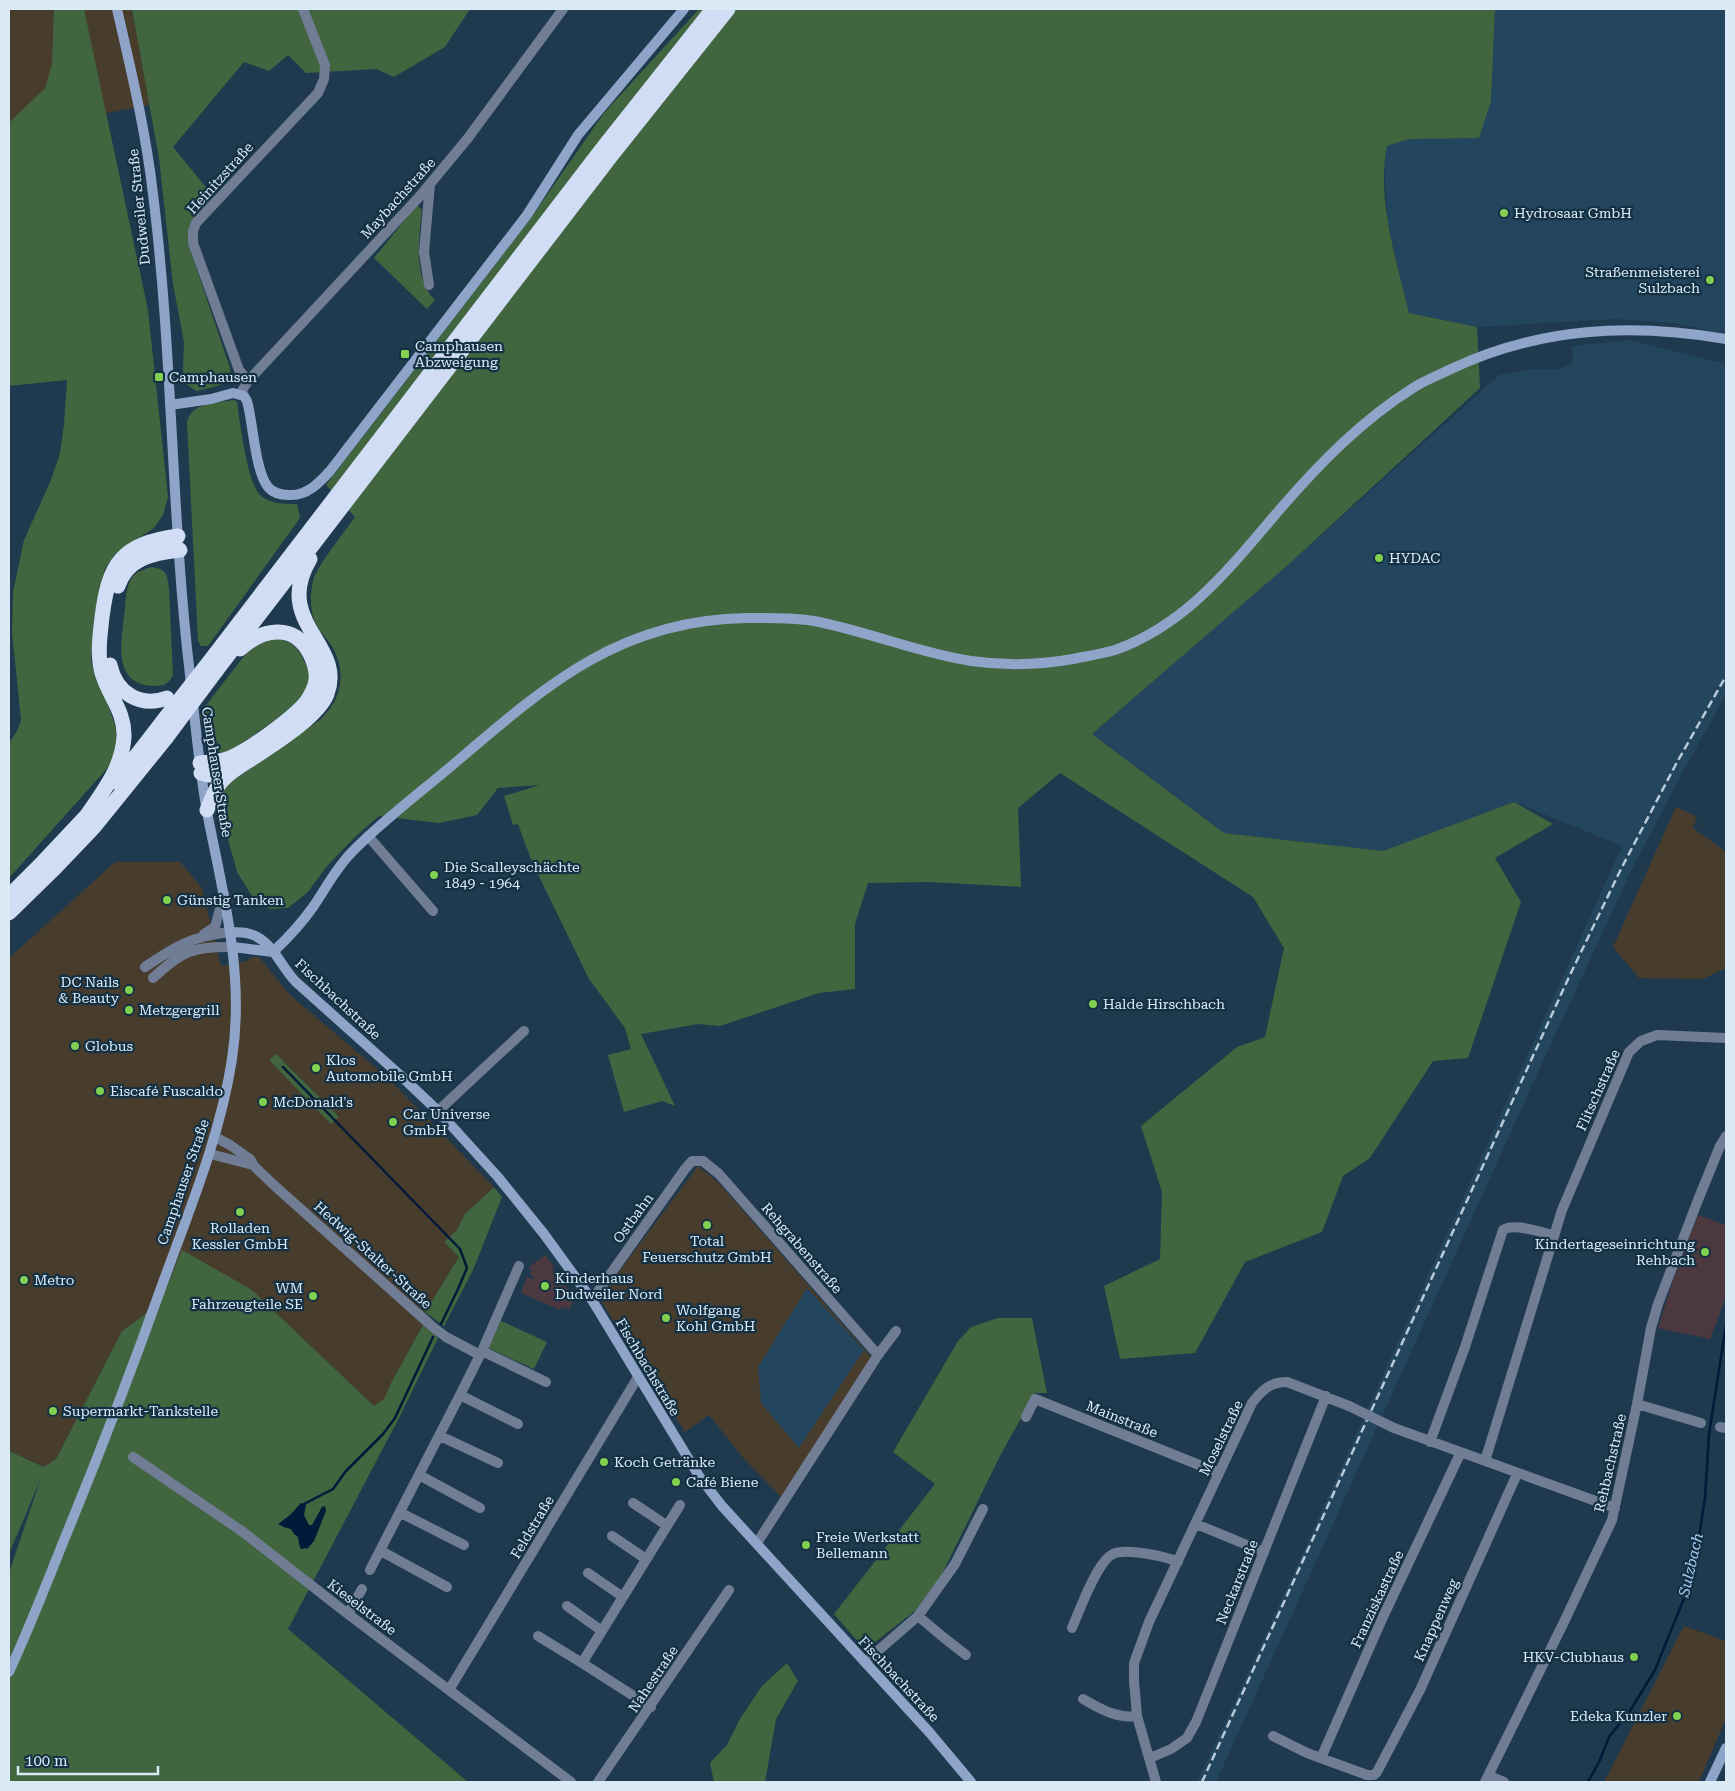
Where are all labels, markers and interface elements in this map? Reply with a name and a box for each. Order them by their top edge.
street label: Heinitzstraße [184,139,257,217]
street label: Dudweiler Straße [125,148,153,266]
street label: Maybachstraße [357,154,439,242]
place label: Hydrosaar GmbH [1514,205,1632,221]
marker: Hydrosaar GmbH [1498,207,1510,219]
place label: Straßenmeisterei Sulzbach [1585,264,1701,296]
marker: Straßenmeisterei Sulzbach [1704,274,1716,286]
place label: Camphausen Abzweigung [415,338,503,370]
marker: Camphausen Abzweigung [399,348,411,360]
place label: Camphausen [169,369,257,385]
marker: Camphausen [153,371,165,383]
place label: HYDAC [1389,550,1440,566]
marker: HYDAC [1373,552,1385,564]
street label: Camphauser Straße [199,706,235,839]
place label: Die Scalleyschächte 1849 - 1964 [444,859,580,891]
marker: Die Scalleyschächte 1849 - 1964 [428,869,440,881]
place label: Günstig Tanken [177,892,284,908]
marker: Günstig Tanken [161,894,173,906]
street label: Fischbachstraße [292,955,384,1043]
place label: DC Nails & Beauty [58,974,120,1006]
marker: DC Nails & Beauty [123,984,135,996]
place label: Halde Hirschbach [1103,996,1225,1012]
marker: Halde Hirschbach [1087,998,1099,1010]
place label: Metzgergrill [139,1002,220,1018]
marker: Metzgergrill [123,1004,135,1016]
place label: Globus [85,1038,134,1054]
marker: Globus [69,1040,81,1052]
street label: Flitschstraße [1573,1047,1623,1133]
place label: Klos Automobile GmbH [326,1052,453,1084]
marker: Klos Automobile GmbH [310,1062,322,1074]
place label: Eiscafé Fuscaldo [110,1083,223,1099]
marker: Eiscafé Fuscaldo [94,1085,106,1097]
place label: McDonald's [273,1094,353,1110]
marker: McDonald's [257,1096,269,1108]
place label: Car Universe GmbH [403,1106,490,1138]
marker: Car Universe GmbH [387,1116,399,1128]
street label: Camphauser Straße [154,1117,212,1247]
street label: Ostbahn [610,1190,656,1246]
street label: Hedwig-Stalter-Straße [311,1198,435,1312]
street label: Rehgrabenstraße [758,1200,846,1297]
marker: Rolladen Kessler GmbH [234,1206,246,1218]
marker: Total Feuerschutz GmbH [701,1219,713,1231]
place label: Rolladen Kessler GmbH [192,1220,289,1252]
place label: Total Feuerschutz GmbH [642,1233,772,1265]
place label: Kindertageseinrichtung Rehbach [1535,1236,1695,1268]
marker: Kindertageseinrichtung Rehbach [1699,1246,1711,1258]
place label: Kinderhaus Dudweiler Nord [555,1270,663,1302]
place label: Metro [34,1272,74,1288]
marker: Metro [18,1274,30,1286]
place label: WM Fahrzeugteile SE [191,1280,303,1312]
marker: Kinderhaus Dudweiler Nord [539,1280,551,1292]
marker: WM Fahrzeugteile SE [307,1290,319,1302]
place label: Wolfgang Kohl GmbH [676,1302,756,1334]
marker: Wolfgang Kohl GmbH [660,1312,672,1324]
street label: Fischbachstraße [613,1315,684,1419]
street label: Mainstraße [1084,1397,1160,1441]
street label: Moselstraße [1196,1397,1246,1478]
place label: Supermarkt-Tankstelle [63,1403,218,1419]
marker: Supermarkt-Tankstelle [47,1405,59,1417]
street label: Rehbachstraße [1591,1412,1629,1514]
place label: Koch Getränke [614,1454,715,1470]
marker: Koch Getränke [598,1456,610,1468]
place label: Café Biene [686,1474,759,1490]
marker: Café Biene [670,1476,682,1488]
street label: Feldstraße [507,1493,557,1561]
place label: Freie Werkstatt Bellemann [816,1529,919,1561]
water label: Sulzbach [1675,1531,1707,1600]
street label: Neckarstraße [1213,1537,1261,1627]
marker: Freie Werkstatt Bellemann [800,1539,812,1551]
street label: Franziskastraße [1347,1547,1407,1650]
street label: Kieselstraße [324,1576,400,1638]
street label: Knappenweg [1411,1576,1461,1664]
street label: Fischbachstraße [855,1633,943,1725]
street label: Nahestraße [625,1642,681,1715]
place label: HKV-Clubhaus [1523,1649,1624,1665]
marker: HKV-Clubhaus [1628,1651,1640,1663]
place label: Edeka Kunzler [1570,1708,1667,1724]
marker: Edeka Kunzler [1671,1710,1683,1722]
scale bar [18,1744,158,1776]
text: 100 m [25,1752,68,1770]

